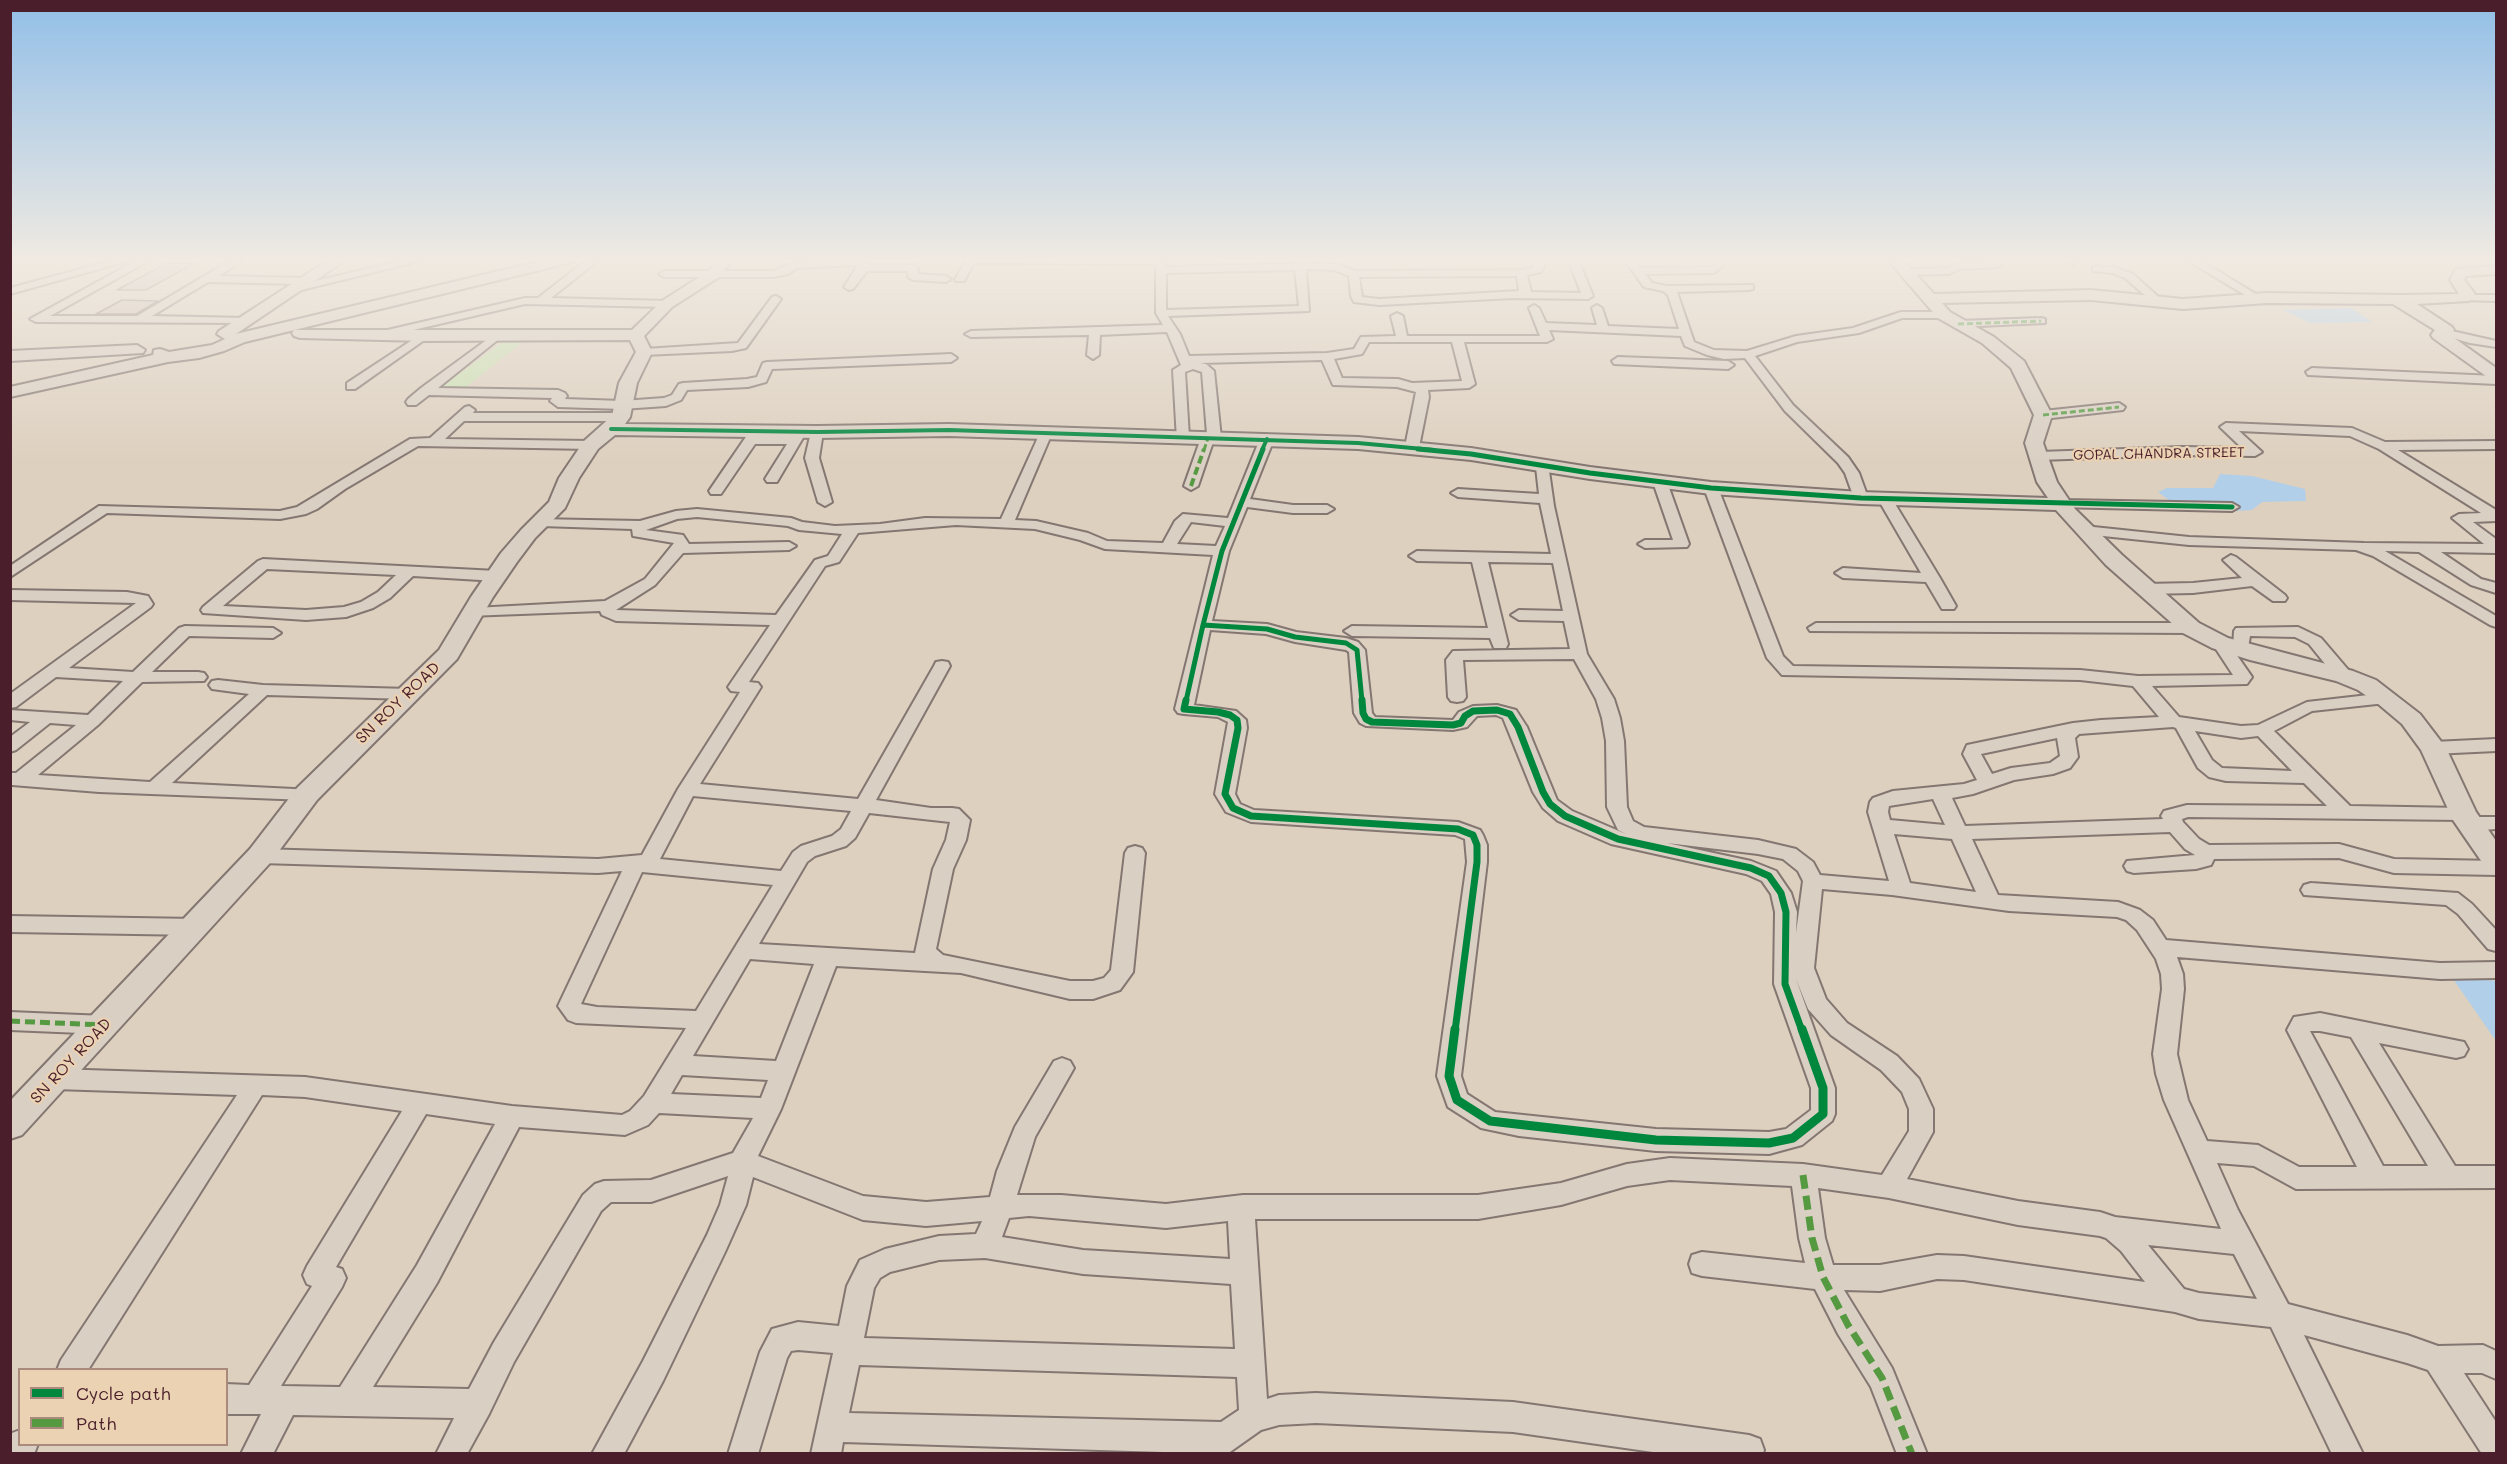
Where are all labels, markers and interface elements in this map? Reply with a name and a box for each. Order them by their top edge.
street label: GOPAL CHANDRA STREET [2073,444,2245,464]
street label: SN ROY ROAD [352,658,444,748]
street label: SN ROY ROAD [27,1014,115,1108]
legend [18,1368,228,1446]
text: Cycle path [76,1381,171,1405]
text: Path [76,1411,116,1435]

